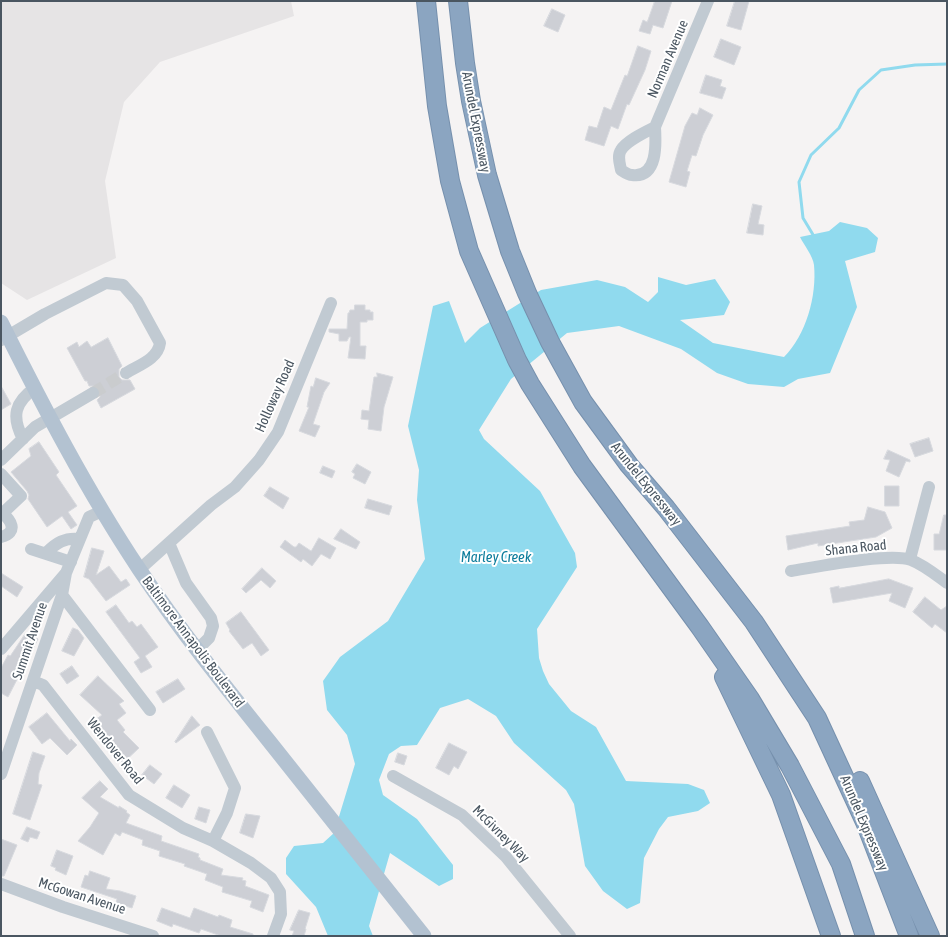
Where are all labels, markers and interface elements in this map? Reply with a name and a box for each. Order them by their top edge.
street label: Norman Avenue [644,18,692,100]
street label: Arundel Expressway [458,70,494,174]
street label: Holloway Road [252,357,298,435]
street label: Arundel Expressway [607,439,685,529]
street label: Shana Road [825,536,887,560]
water label: Marley Creek [461,548,531,566]
street label: Baltimore Annapolis Boulevard [138,573,248,711]
street label: Summit Avenue [9,600,51,682]
street label: Wendover Road [83,714,147,788]
street label: Arundel Expressway [836,773,892,873]
street label: McGivney Way [469,802,533,866]
street label: McGowan Avenue [36,874,128,918]

